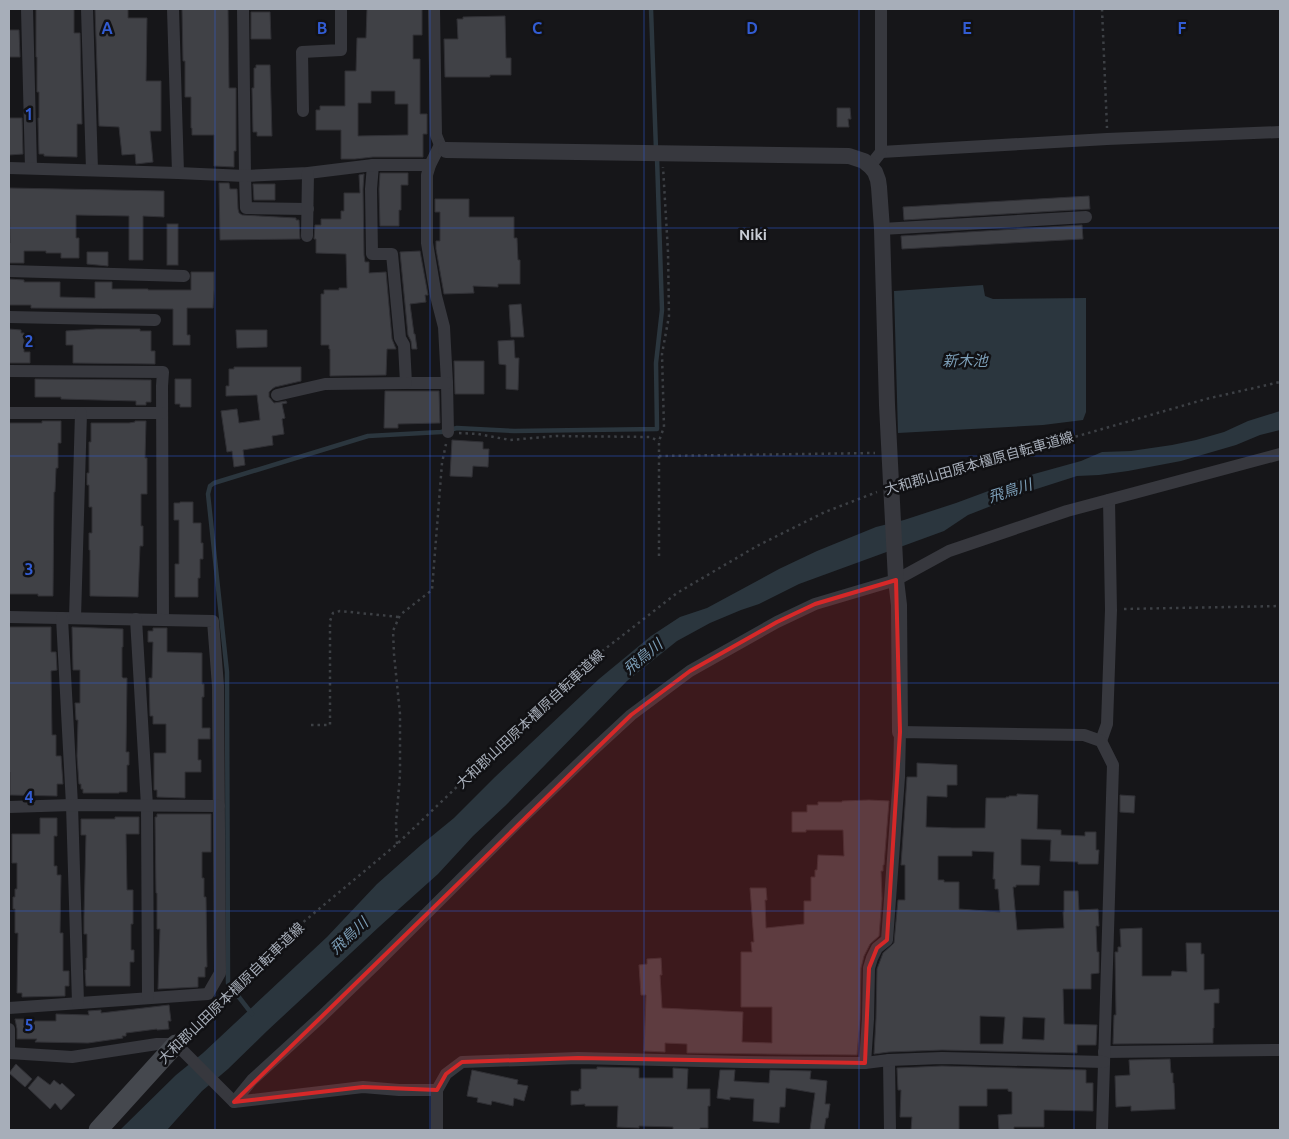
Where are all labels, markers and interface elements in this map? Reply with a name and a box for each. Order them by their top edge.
text: A [101,19,113,37]
text: B [317,19,327,37]
text: C [532,19,542,37]
text: D [746,19,758,37]
text: E [962,19,972,37]
text: F [1178,19,1187,37]
text: 1 [24,105,34,123]
district label: Niki [739,226,767,243]
text: 2 [24,332,34,350]
water label: 新木池 [942,352,989,369]
street label: 大和郡山田原本橿原自転車道線 [883,428,1075,498]
water label: 飛鳥川 [986,475,1036,506]
text: 3 [24,560,34,578]
water label: 飛鳥川 [620,634,667,678]
street label: 大和郡山田原本橿原自転車道線 [453,646,607,792]
text: 4 [24,788,34,806]
water label: 飛鳥川 [326,913,372,957]
street label: 大和郡山田原本橿原自転車道線 [155,919,307,1067]
text: 5 [24,1016,34,1034]

